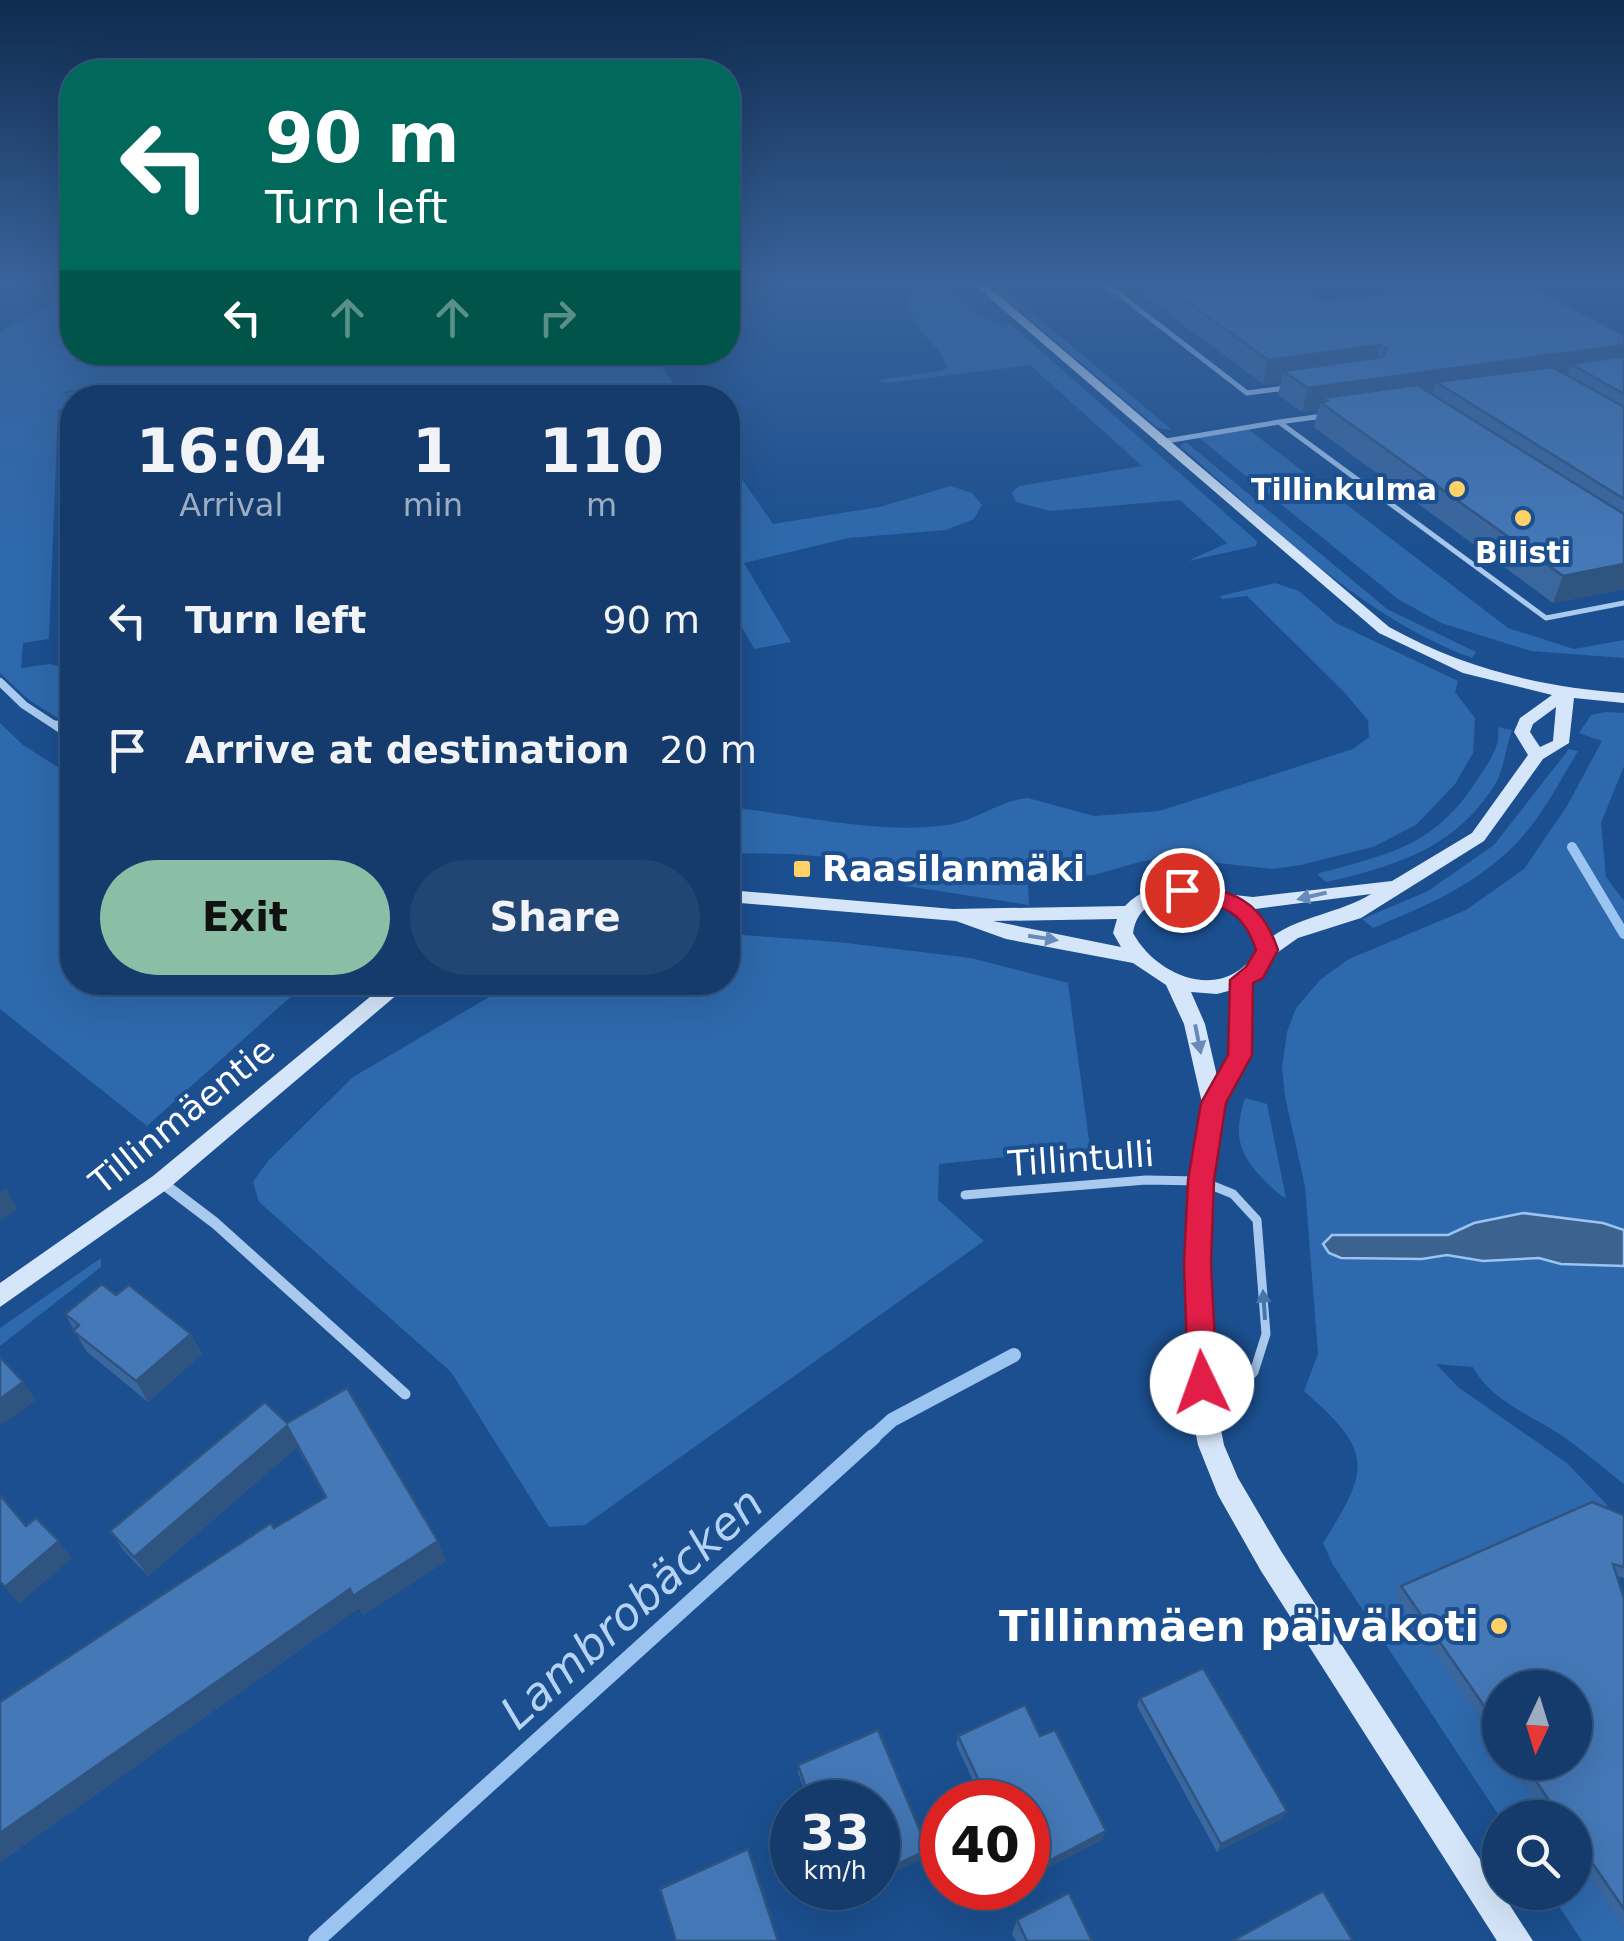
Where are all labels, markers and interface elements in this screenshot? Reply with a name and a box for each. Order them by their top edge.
text: 90 m [265,97,460,179]
icon: left [100,100,230,230]
text: Turn left [265,181,448,234]
icon: left [215,290,270,345]
icon: ahead [320,290,375,345]
icon: ahead [425,290,480,345]
icon: right [530,290,585,345]
text: 16:04 [136,416,327,486]
text: 1 [412,416,454,486]
text: 110 [539,416,664,486]
place label: Tillinkulma [1251,472,1437,507]
marker: Tillinkulma [1446,478,1468,500]
text: Arrival [179,486,283,524]
text: min [403,486,463,524]
text: m [586,486,617,524]
marker: Bilisti [1512,507,1534,529]
place label: Bilisti [1475,535,1571,570]
icon: left [100,593,155,648]
text: Turn left [185,598,366,642]
text: 90 m [603,598,700,642]
icon: arrive [100,723,155,778]
text: Arrive at destination [185,728,630,772]
text: 20 m [660,728,757,772]
pin [1140,848,1225,933]
place label: Raasilanmäki [822,849,1085,889]
marker: Raasilanmäki [791,858,813,880]
button: Exit [100,860,390,975]
button: Share [410,860,700,975]
icon: arrive [1155,863,1210,918]
one-way arrow [1296,889,1327,904]
one-way arrow [1028,931,1059,946]
one-way arrow [1191,1024,1206,1055]
street label: Tillinmäentie [81,1029,282,1203]
street label: Tillintulli [1006,1134,1155,1184]
one-way arrow [1256,1288,1272,1320]
position arrow [1150,1331,1254,1435]
water label: Lambrobäcken [490,1476,774,1740]
place label: Tillinmäen päiväkoti [999,1602,1479,1651]
marker: Tillinmäen päiväkoti [1488,1615,1510,1637]
north arrow [1482,1670,1592,1780]
map controls [1482,1670,1592,1910]
speed limit sign: 40 [920,1780,1050,1910]
button: search [1482,1800,1592,1910]
text: 33 [800,1804,870,1862]
text: km/h [803,1856,867,1885]

